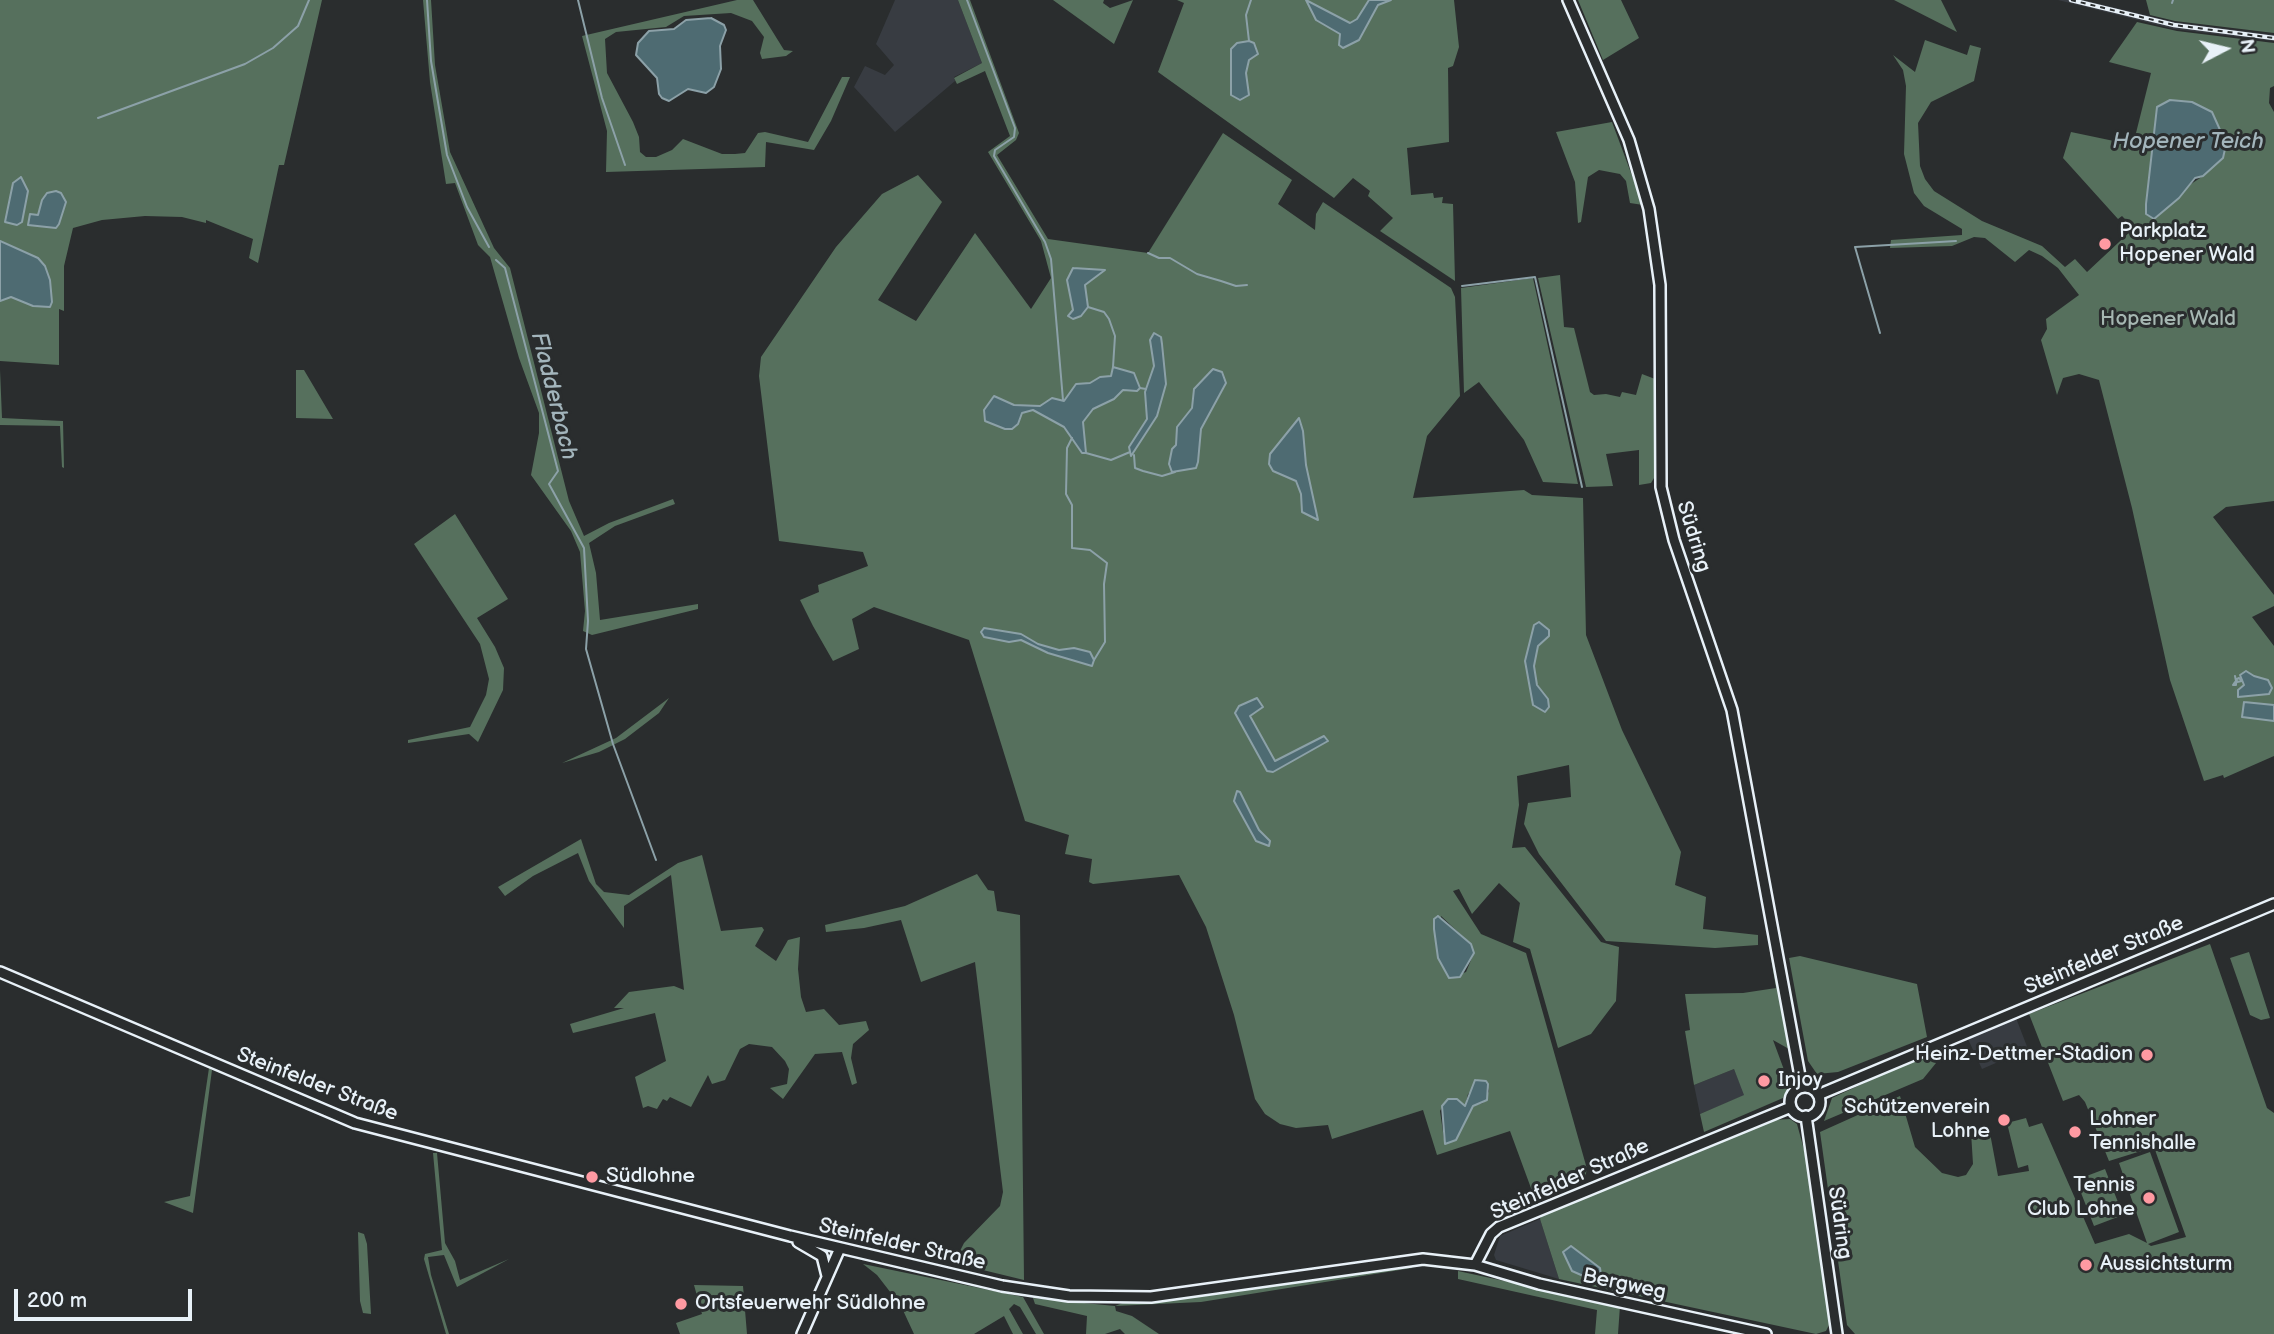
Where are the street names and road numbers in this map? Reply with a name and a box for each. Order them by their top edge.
street label: Südring [1670,498,1716,576]
street label: Steinfelder Straße [2021,911,2187,1001]
street label: Steinfelder Straße [233,1043,401,1127]
street label: Steinfelder Straße [1487,1134,1653,1226]
street label: Südring [1821,1185,1857,1261]
street label: Steinfelder Straße [816,1214,988,1276]
street label: Bergweg [1580,1264,1668,1306]

